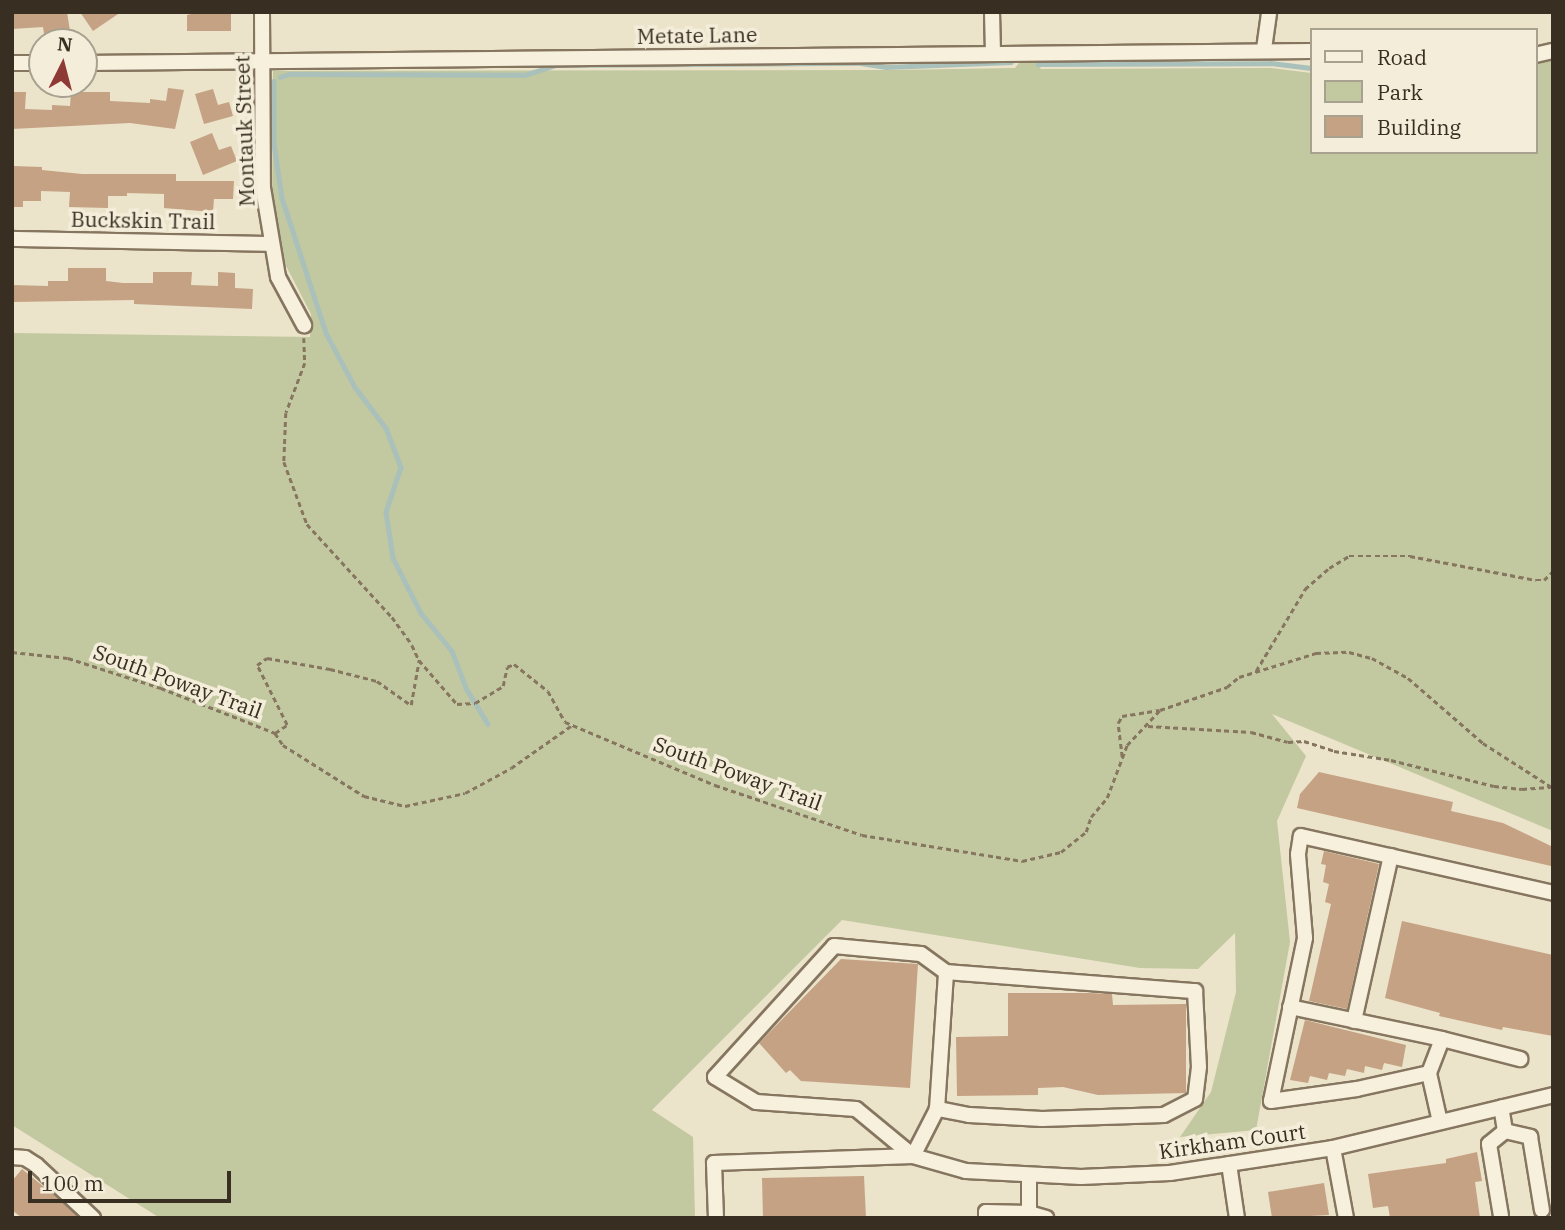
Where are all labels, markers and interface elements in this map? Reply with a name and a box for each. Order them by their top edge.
street label: Metate Lane [637,21,757,49]
north arrow [28,28,98,98]
legend [1310,28,1537,154]
text: N [56,31,74,57]
text: Road [1377,43,1427,71]
street label: Montauk Street [229,55,259,207]
text: Park [1377,78,1423,106]
text: Building [1377,113,1461,141]
street label: Buckskin Trail [71,206,215,234]
street label: South Poway Trail [90,639,266,723]
street label: South Poway Trail [650,731,826,815]
street label: Kirkham Court [1157,1118,1307,1164]
scale bar [32,1156,234,1200]
text: 100 m [41,1169,104,1197]

